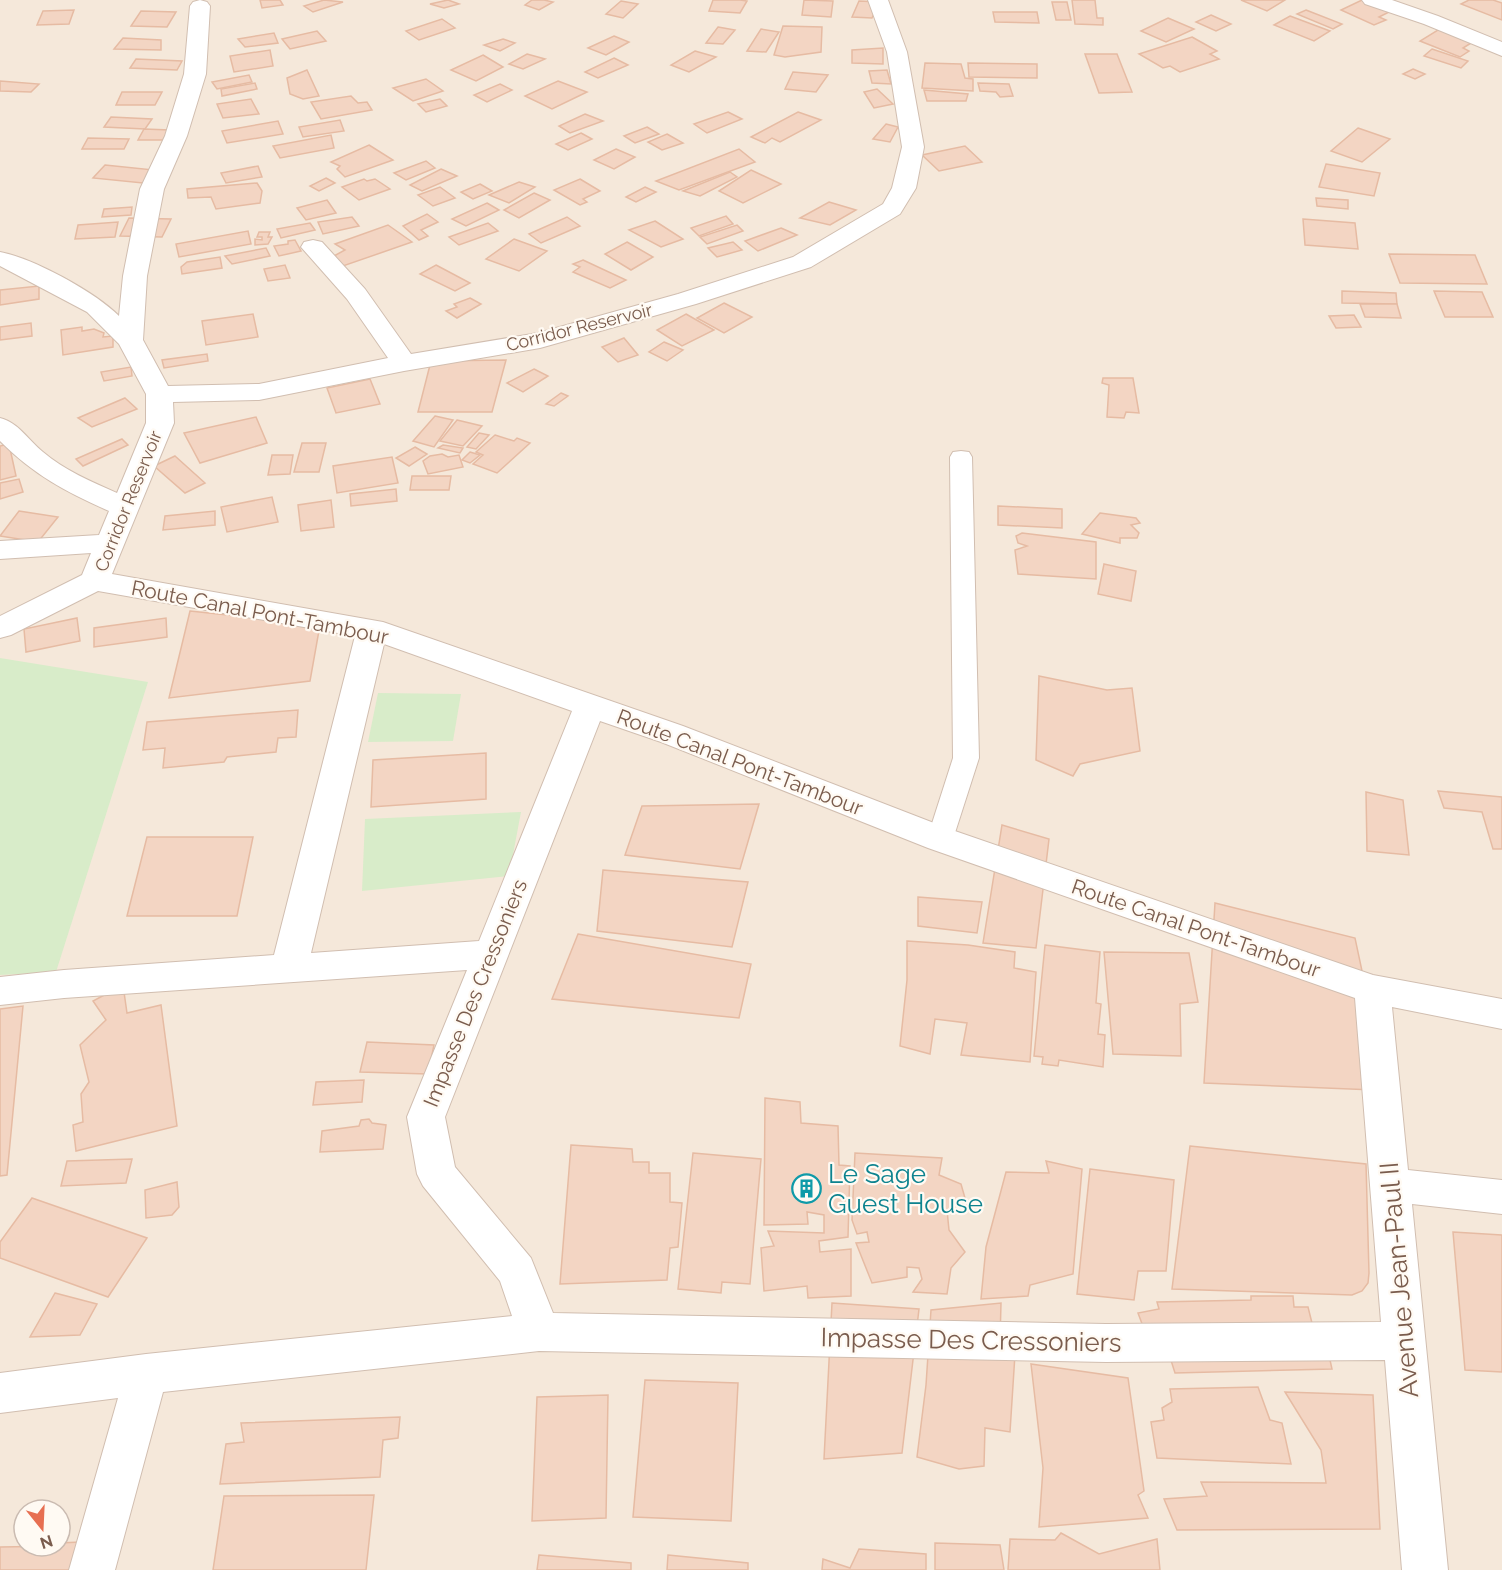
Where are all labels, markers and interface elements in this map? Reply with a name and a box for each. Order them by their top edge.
street label: Corridor Reservoir [504,299,655,355]
street label: Corridor Reservoir [90,427,166,574]
street label: Route Canal Pont-Tambour [129,575,391,649]
street label: Route Canal Pont-Tambour [613,703,867,821]
street label: Route Canal Pont-Tambour [1068,874,1324,983]
street label: Impasse Des Cressoniers [418,876,532,1110]
place label: Le Sage Guest House [828,1159,983,1219]
street label: Avenue Jean-Paul II [1374,1161,1424,1399]
building icon: Le Sage Guest House [791,1173,823,1205]
street label: Impasse Des Cressoniers [820,1322,1122,1358]
north arrow [12,1498,72,1558]
text: N [38,1531,55,1553]

